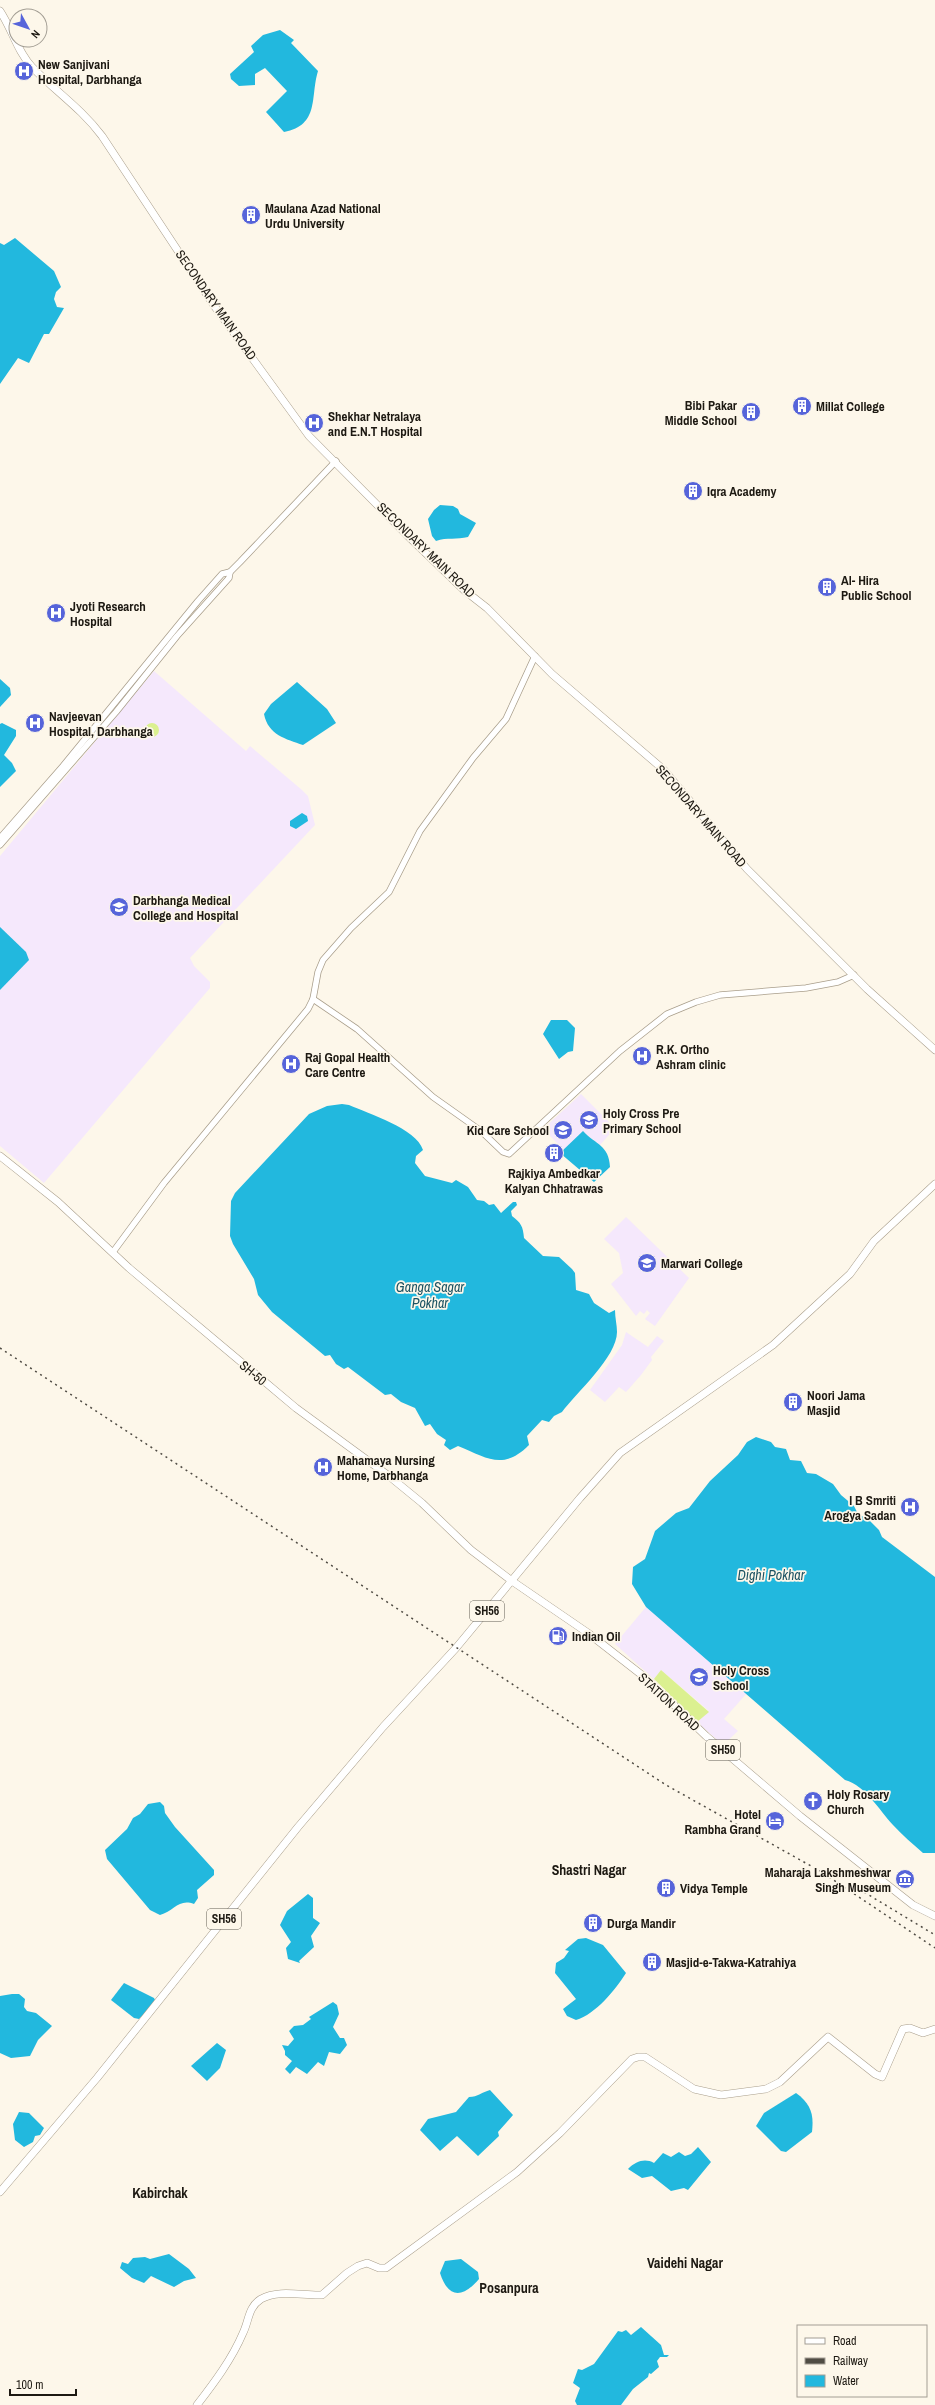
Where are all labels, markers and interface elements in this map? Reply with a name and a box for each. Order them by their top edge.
north arrow [8,8,48,48]
text: N [28,27,43,41]
place label: New Sanjivani Hospital, Darbhanga [38,56,142,88]
hospital icon: New Sanjivani Hospital, Darbhanga [13,60,35,82]
place label: Maulana Azad National Urdu University [265,200,381,232]
building icon: Maulana Azad National Urdu University [240,204,262,226]
street label: SECONDARY MAIN ROAD [172,247,261,364]
building icon: Millat College [791,395,813,417]
place label: Bibi Pakar Middle School [665,397,738,429]
place label: Millat College [816,398,885,415]
building icon: Bibi Pakar Middle School [740,401,762,423]
place label: Shekhar Netralaya and E.N.T Hospital [328,408,422,440]
hospital icon: Shekhar Netralaya and E.N.T Hospital [303,412,325,434]
building icon: Iqra Academy [682,480,704,502]
place label: Iqra Academy [707,483,777,500]
street label: SECONDARY MAIN ROAD [373,499,479,602]
place label: Al- Hira Public School [841,572,912,604]
building icon: Al- Hira Public School [816,576,838,598]
place label: Jyoti Research Hospital [70,598,146,630]
hospital icon: Jyoti Research Hospital [45,602,67,624]
place label: Navjeevan Hospital, Darbhanga [49,708,153,740]
hospital icon: Navjeevan Hospital, Darbhanga [24,712,46,734]
street label: SECONDARY MAIN ROAD [652,761,750,871]
place label: Darbhanga Medical College and Hospital [133,892,238,924]
school or university icon: Darbhanga Medical College and Hospital [108,896,130,918]
place label: R.K. Ortho Ashram clinic [656,1041,726,1073]
hospital icon: R.K. Ortho Ashram clinic [631,1045,653,1067]
place label: Raj Gopal Health Care Centre [305,1049,390,1081]
hospital icon: Raj Gopal Health Care Centre [280,1053,302,1075]
place label: Holy Cross Pre Primary School [603,1105,681,1137]
school or university icon: Holy Cross Pre Primary School [578,1109,600,1131]
school or university icon: Kid Care School [552,1119,574,1141]
place label: Kid Care School [467,1122,549,1139]
building icon: Rajkiya Ambedkar Kalyan Chhatrawas [543,1142,565,1164]
place label: Rajkiya Ambedkar Kalyan Chhatrawas [505,1165,603,1197]
school or university icon: Marwari College [636,1252,658,1274]
place label: Marwari College [661,1255,743,1272]
water label: Ganga Sagar Pokhar [396,1278,465,1312]
street label: SH-50 [236,1357,270,1389]
place label: Noori Jama Masjid [807,1387,865,1419]
building icon: Noori Jama Masjid [782,1391,804,1413]
place label: Mahamaya Nursing Home, Darbhanga [337,1452,435,1484]
hospital icon: Mahamaya Nursing Home, Darbhanga [312,1456,334,1478]
place label: I B Smriti Arogya Sadan [824,1492,896,1524]
hospital icon: I B Smriti Arogya Sadan [899,1496,921,1518]
water label: Dighi Pokhar [737,1566,806,1584]
road number: SH56 [470,1601,504,1621]
fuel station icon: Indian Oil [547,1625,569,1647]
place label: Indian Oil [572,1628,621,1645]
place label: Holy Cross School [713,1662,769,1694]
school or university icon: Holy Cross School [688,1666,710,1688]
street label: STATION ROAD [635,1669,704,1735]
road number: SH50 [706,1740,740,1760]
place label: Holy Rosary Church [827,1786,889,1818]
church icon: Holy Rosary Church [802,1790,824,1812]
place label: Hotel Rambha Grand [685,1806,761,1838]
hotel icon: Hotel Rambha Grand [764,1810,786,1832]
district label: Shastri Nagar [552,1861,627,1879]
place label: Maharaja Lakshmeshwar Singh Museum [765,1864,892,1896]
museum icon: Maharaja Lakshmeshwar Singh Museum [894,1868,916,1890]
building icon: Vidya Temple [655,1877,677,1899]
place label: Vidya Temple [680,1880,748,1897]
road number: SH56 [207,1909,241,1929]
building icon: Durga Mandir [582,1912,604,1934]
place label: Durga Mandir [607,1915,677,1932]
building icon: Masjid-e-Takwa-Katrahiya [641,1951,663,1973]
place label: Masjid-e-Takwa-Katrahiya [666,1954,796,1971]
district label: Kabirchak [132,2184,188,2202]
district label: Vaidehi Nagar [647,2254,724,2272]
district label: Posanpura [479,2279,539,2297]
legend [797,2325,927,2397]
text: Road [833,2333,857,2349]
text: Railway [833,2353,868,2369]
scale bar [10,2371,76,2397]
text: Water [833,2373,860,2389]
text: 100 m [16,2377,43,2393]

